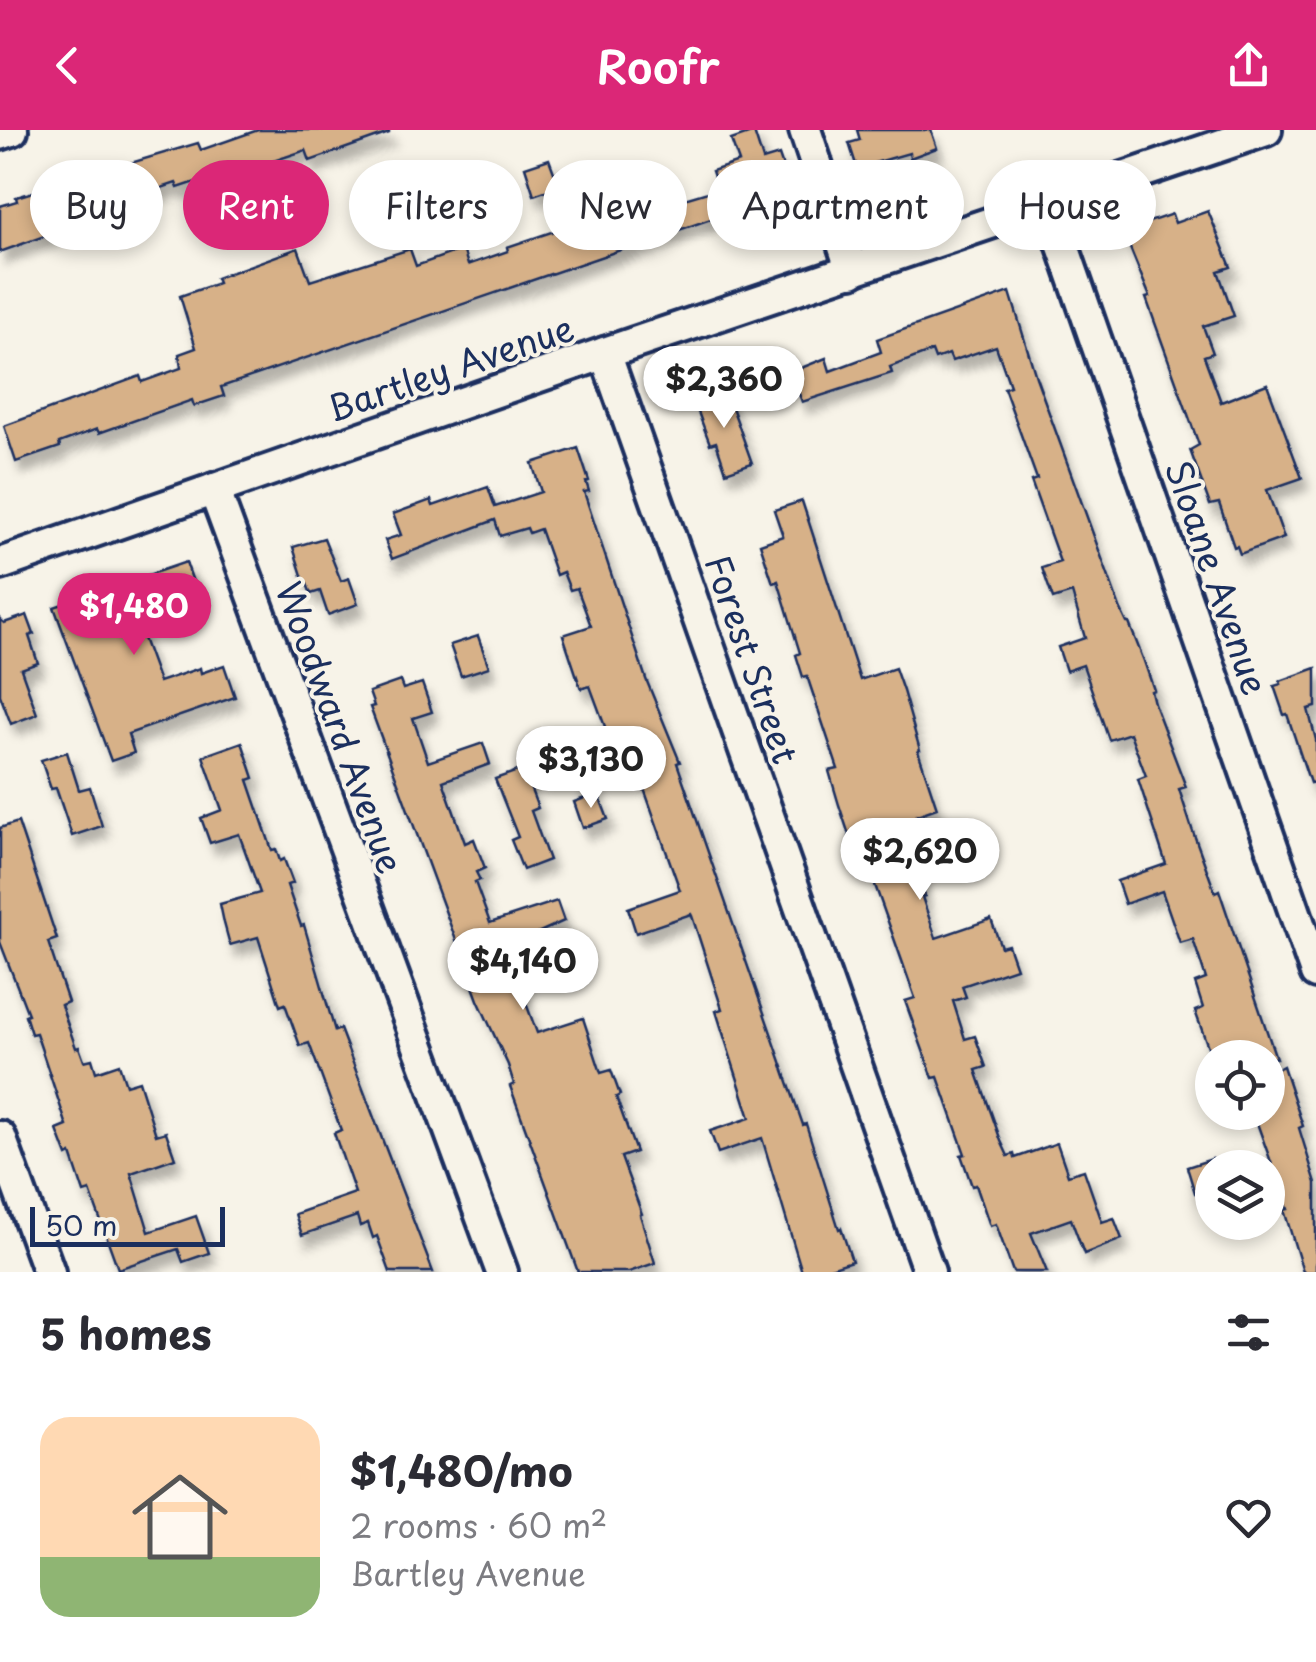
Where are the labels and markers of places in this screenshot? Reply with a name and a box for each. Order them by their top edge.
pin: $2,360 [643,346,805,431]
pin: $1,480 [53,573,215,658]
pin: $3,130 [510,726,672,811]
pin: $2,620 [839,818,1001,903]
pin: $4,140 [442,928,604,1013]

